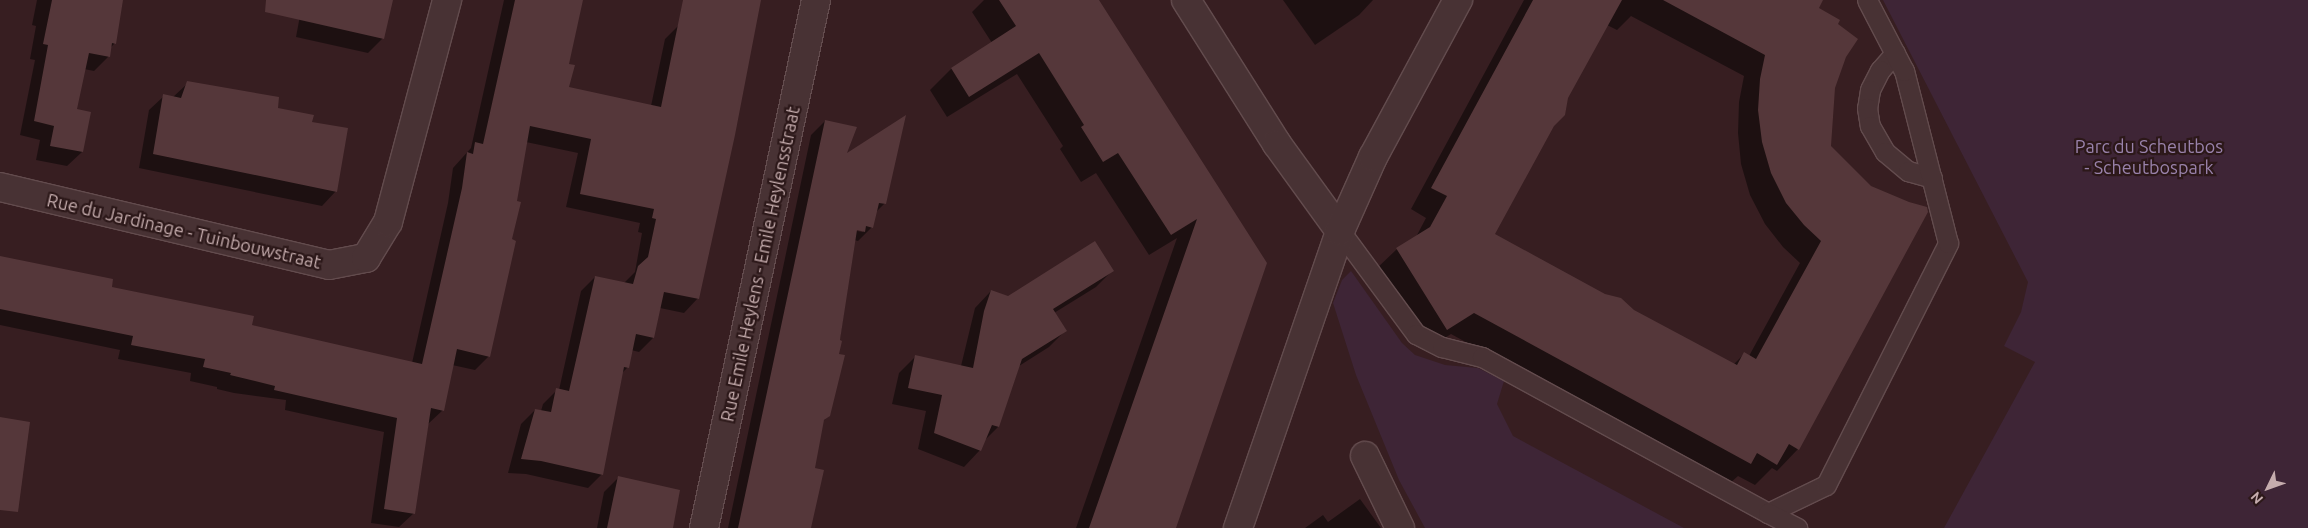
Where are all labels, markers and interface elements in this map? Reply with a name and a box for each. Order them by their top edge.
street label: Rue Emile Heylens - Emile Heylensstraat [716,104,804,424]
park label: Parc du Scheutbos - Scheutbospark [2075,136,2223,178]
street label: Rue du Jardinage - Tuinbouwstraat [45,189,323,273]
north arrow [2243,463,2293,513]
text: N [2247,489,2266,507]

